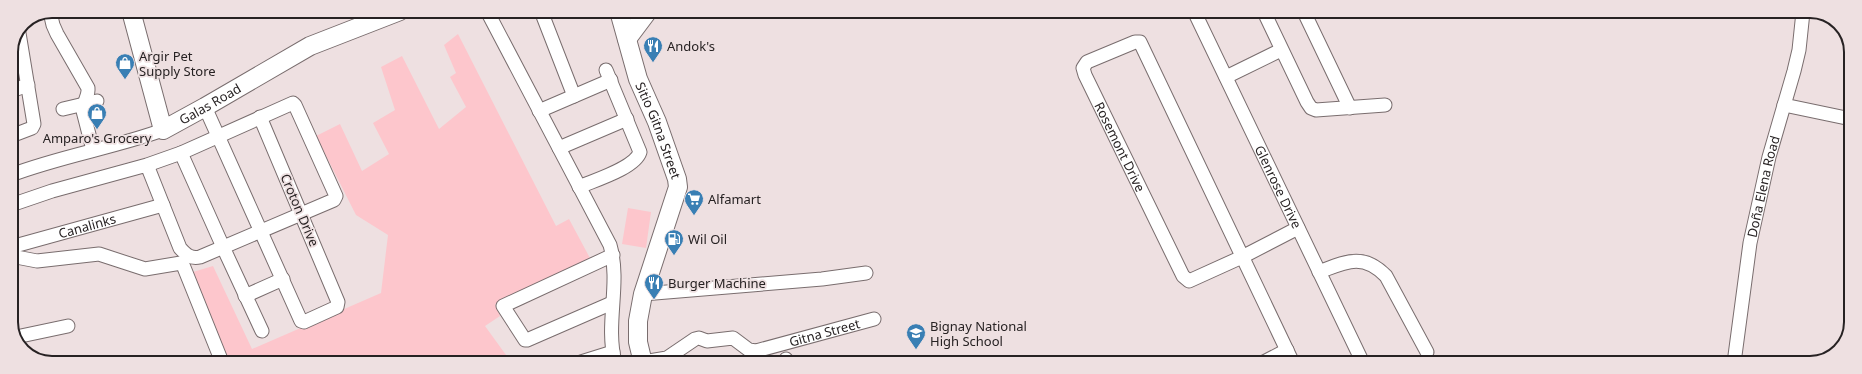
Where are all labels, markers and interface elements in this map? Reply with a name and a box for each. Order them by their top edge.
restaurant icon: Andok's [642,35,664,63]
place label: Andok's [667,37,715,55]
place label: Argir Pet Supply Store [139,47,216,80]
shop icon: Argir Pet Supply Store [114,52,136,80]
street label: Galas Road [176,79,244,128]
street label: Sitio Gitna Street [631,79,685,182]
street label: Rosemont Drive [1090,99,1150,195]
shop icon: Amparo's Grocery [86,102,108,130]
place label: Amparo's Grocery [43,129,152,147]
street label: Doña Elena Road [1742,133,1784,239]
street label: Glenrose Drive [1251,142,1306,231]
street label: Croton Drive [277,171,323,249]
supermarket icon: Alfamart [683,188,705,216]
place label: Alfamart [708,190,761,208]
street label: Canalinks [56,209,118,242]
fuel station icon: Wil Oil [663,228,685,256]
place label: Wil Oil [688,230,727,248]
restaurant icon: Burger Machine [643,272,665,300]
place label: Burger Machine [668,274,766,292]
street label: Gitna Street [787,314,862,351]
place label: Bignay National High School [930,317,1027,350]
school or university icon: Bignay National High School [905,322,927,350]

